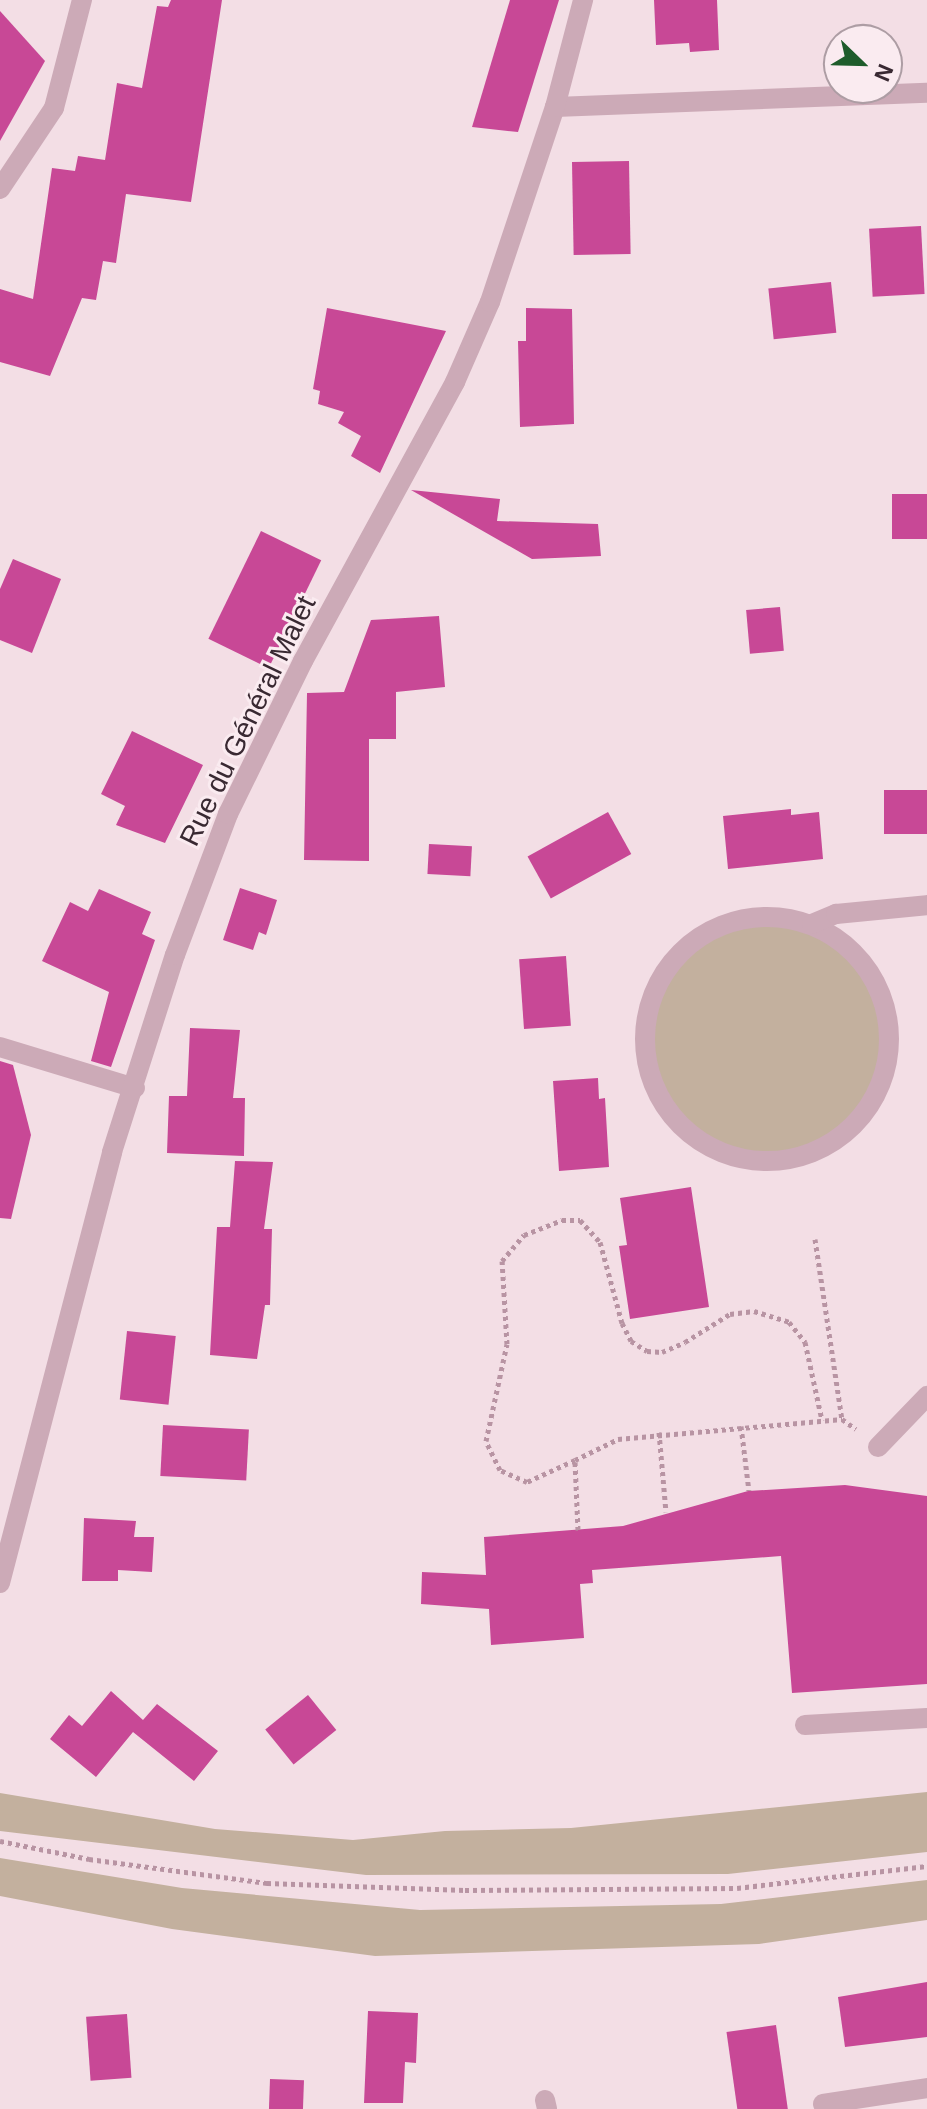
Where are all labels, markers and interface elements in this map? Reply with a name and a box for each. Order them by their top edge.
north arrow [823,24,903,104]
text: N [869,61,898,85]
street label: Rue du Général Malet [173,591,323,851]

